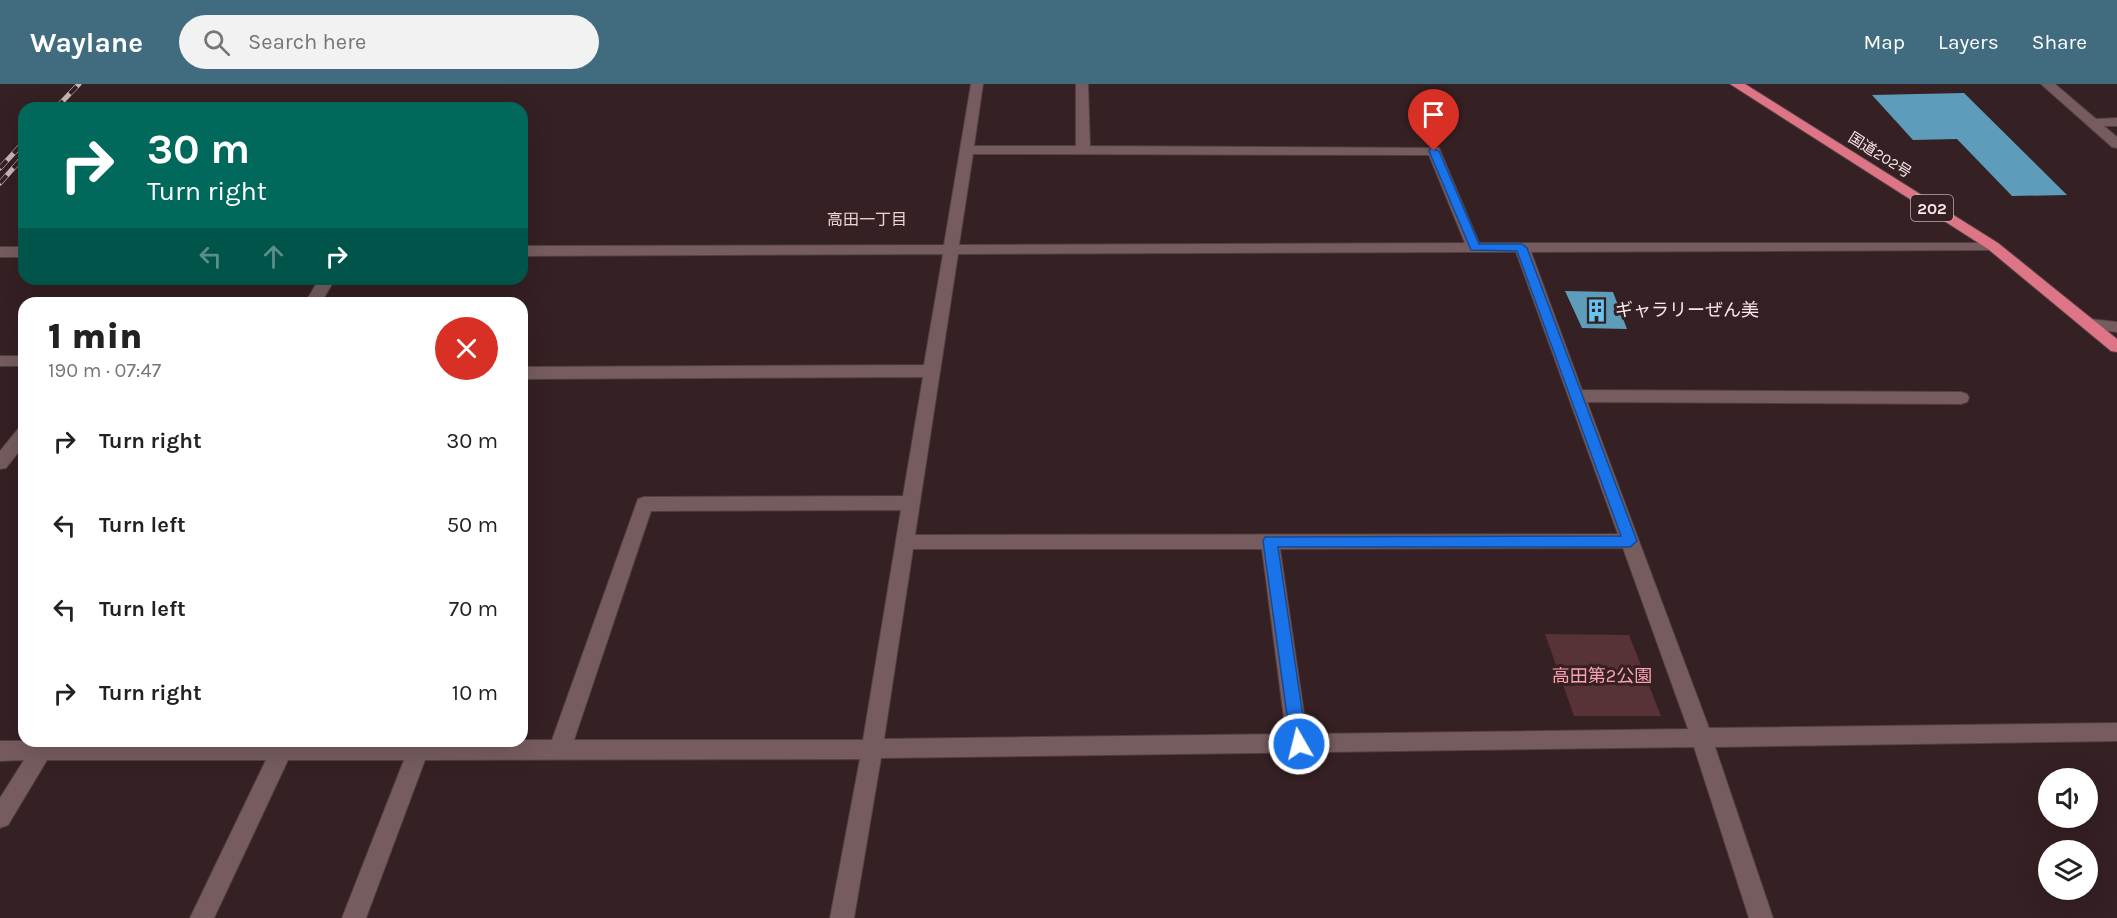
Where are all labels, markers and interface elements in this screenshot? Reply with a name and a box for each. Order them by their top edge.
search box [179,15,599,69]
text: Waylane [30,26,143,59]
icon: search [200,26,233,59]
text: Search here [248,29,366,55]
text: Map [1863,30,1905,54]
text: Layers [1938,30,1999,54]
text: Share [2032,30,2087,54]
pin [1408,89,1459,151]
icon: arrive [1417,98,1450,131]
text: 30 m [147,124,250,174]
icon: right [48,126,126,204]
street label: 国道202号 [1845,128,1915,182]
text: Turn right [147,175,267,207]
road number: 202 [1911,195,1953,221]
district label: 高田一丁目 [827,210,907,229]
icon: left [194,240,227,273]
icon: ahead [257,240,290,273]
icon: right [320,240,353,273]
building icon: ギャラリーぜん美 [1584,297,1610,323]
place label: ギャラリーぜん美 [1615,299,1759,321]
text: 1 min [48,315,142,357]
button: close [435,317,498,380]
text: 190 m · 07:47 [48,359,161,382]
icon: right [48,425,81,458]
text: Turn right [99,428,202,454]
text: 30 m [446,428,498,454]
icon: left [48,509,81,542]
text: Turn left [99,512,186,538]
text: 50 m [447,512,498,538]
icon: left [48,593,81,626]
text: Turn left [99,596,186,622]
text: 70 m [449,596,498,622]
park label: 高田第2公園 [1552,665,1652,687]
icon: right [48,677,81,710]
text: Turn right [99,680,202,706]
text: 10 m [452,680,498,706]
position arrow [1267,712,1331,776]
map controls [2038,768,2098,900]
button: sound [2038,768,2098,828]
button: layers [2038,840,2098,900]

